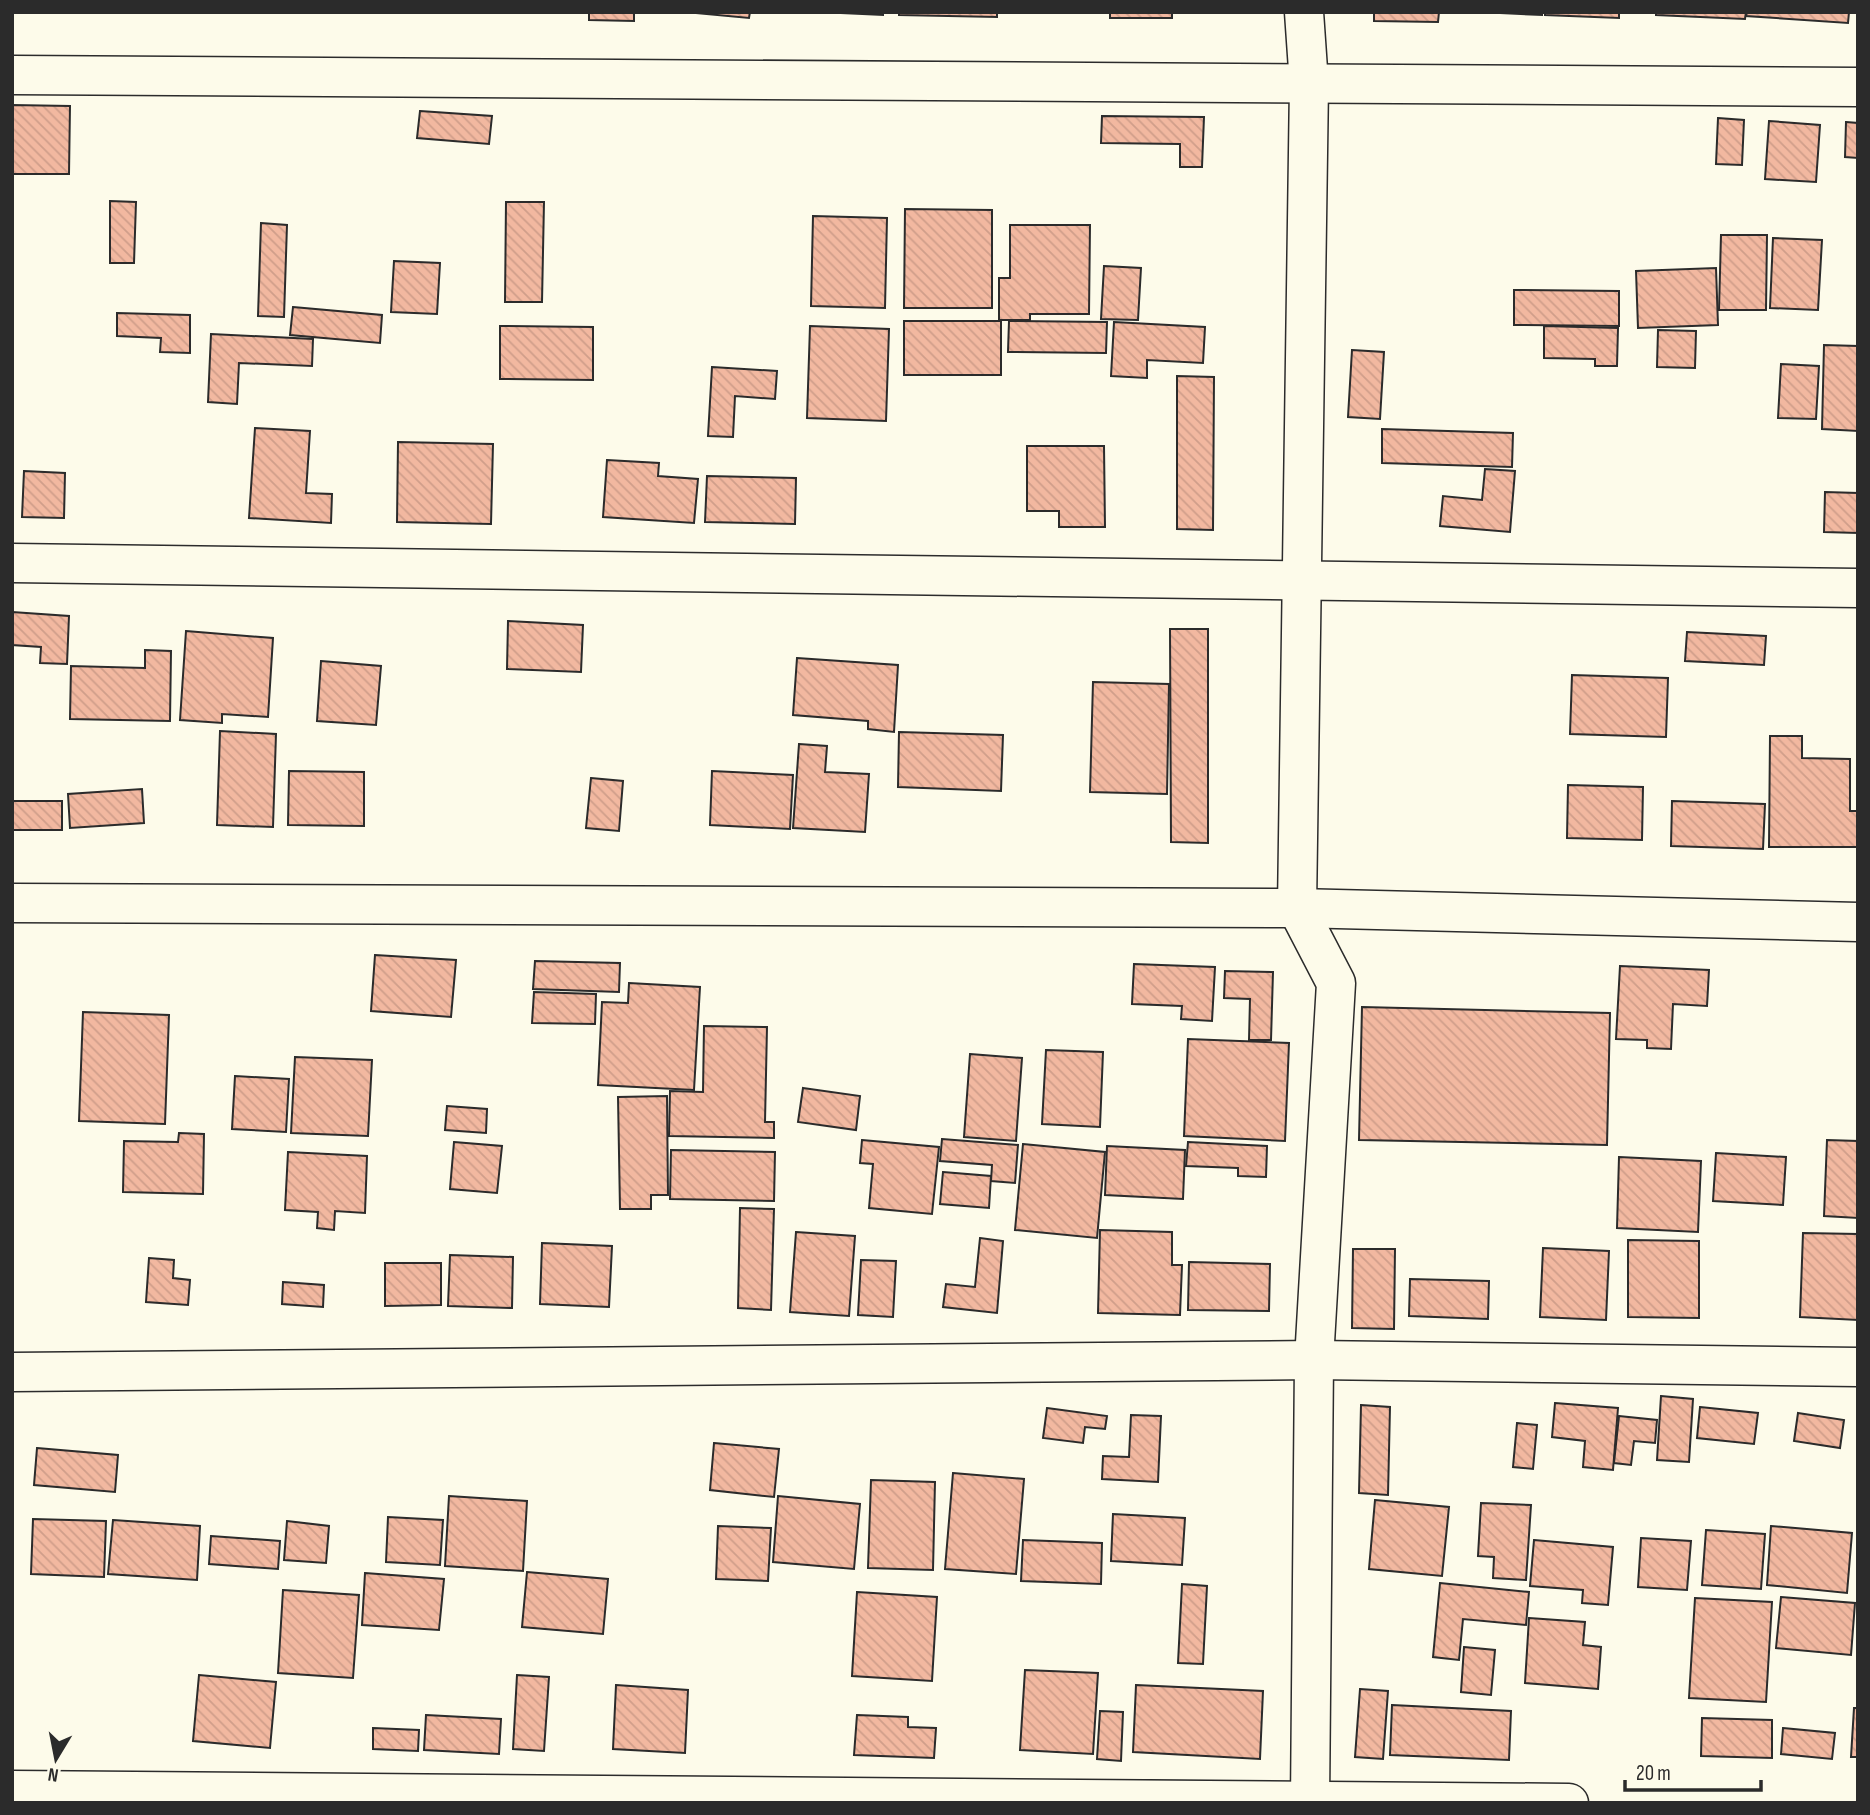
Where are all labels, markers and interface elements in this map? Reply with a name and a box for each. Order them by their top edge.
north arrow [21,1724,91,1794]
scale bar [1625,1748,1762,1792]
text: 20 m [1636,1761,1671,1786]
text: N [46,1762,60,1786]

